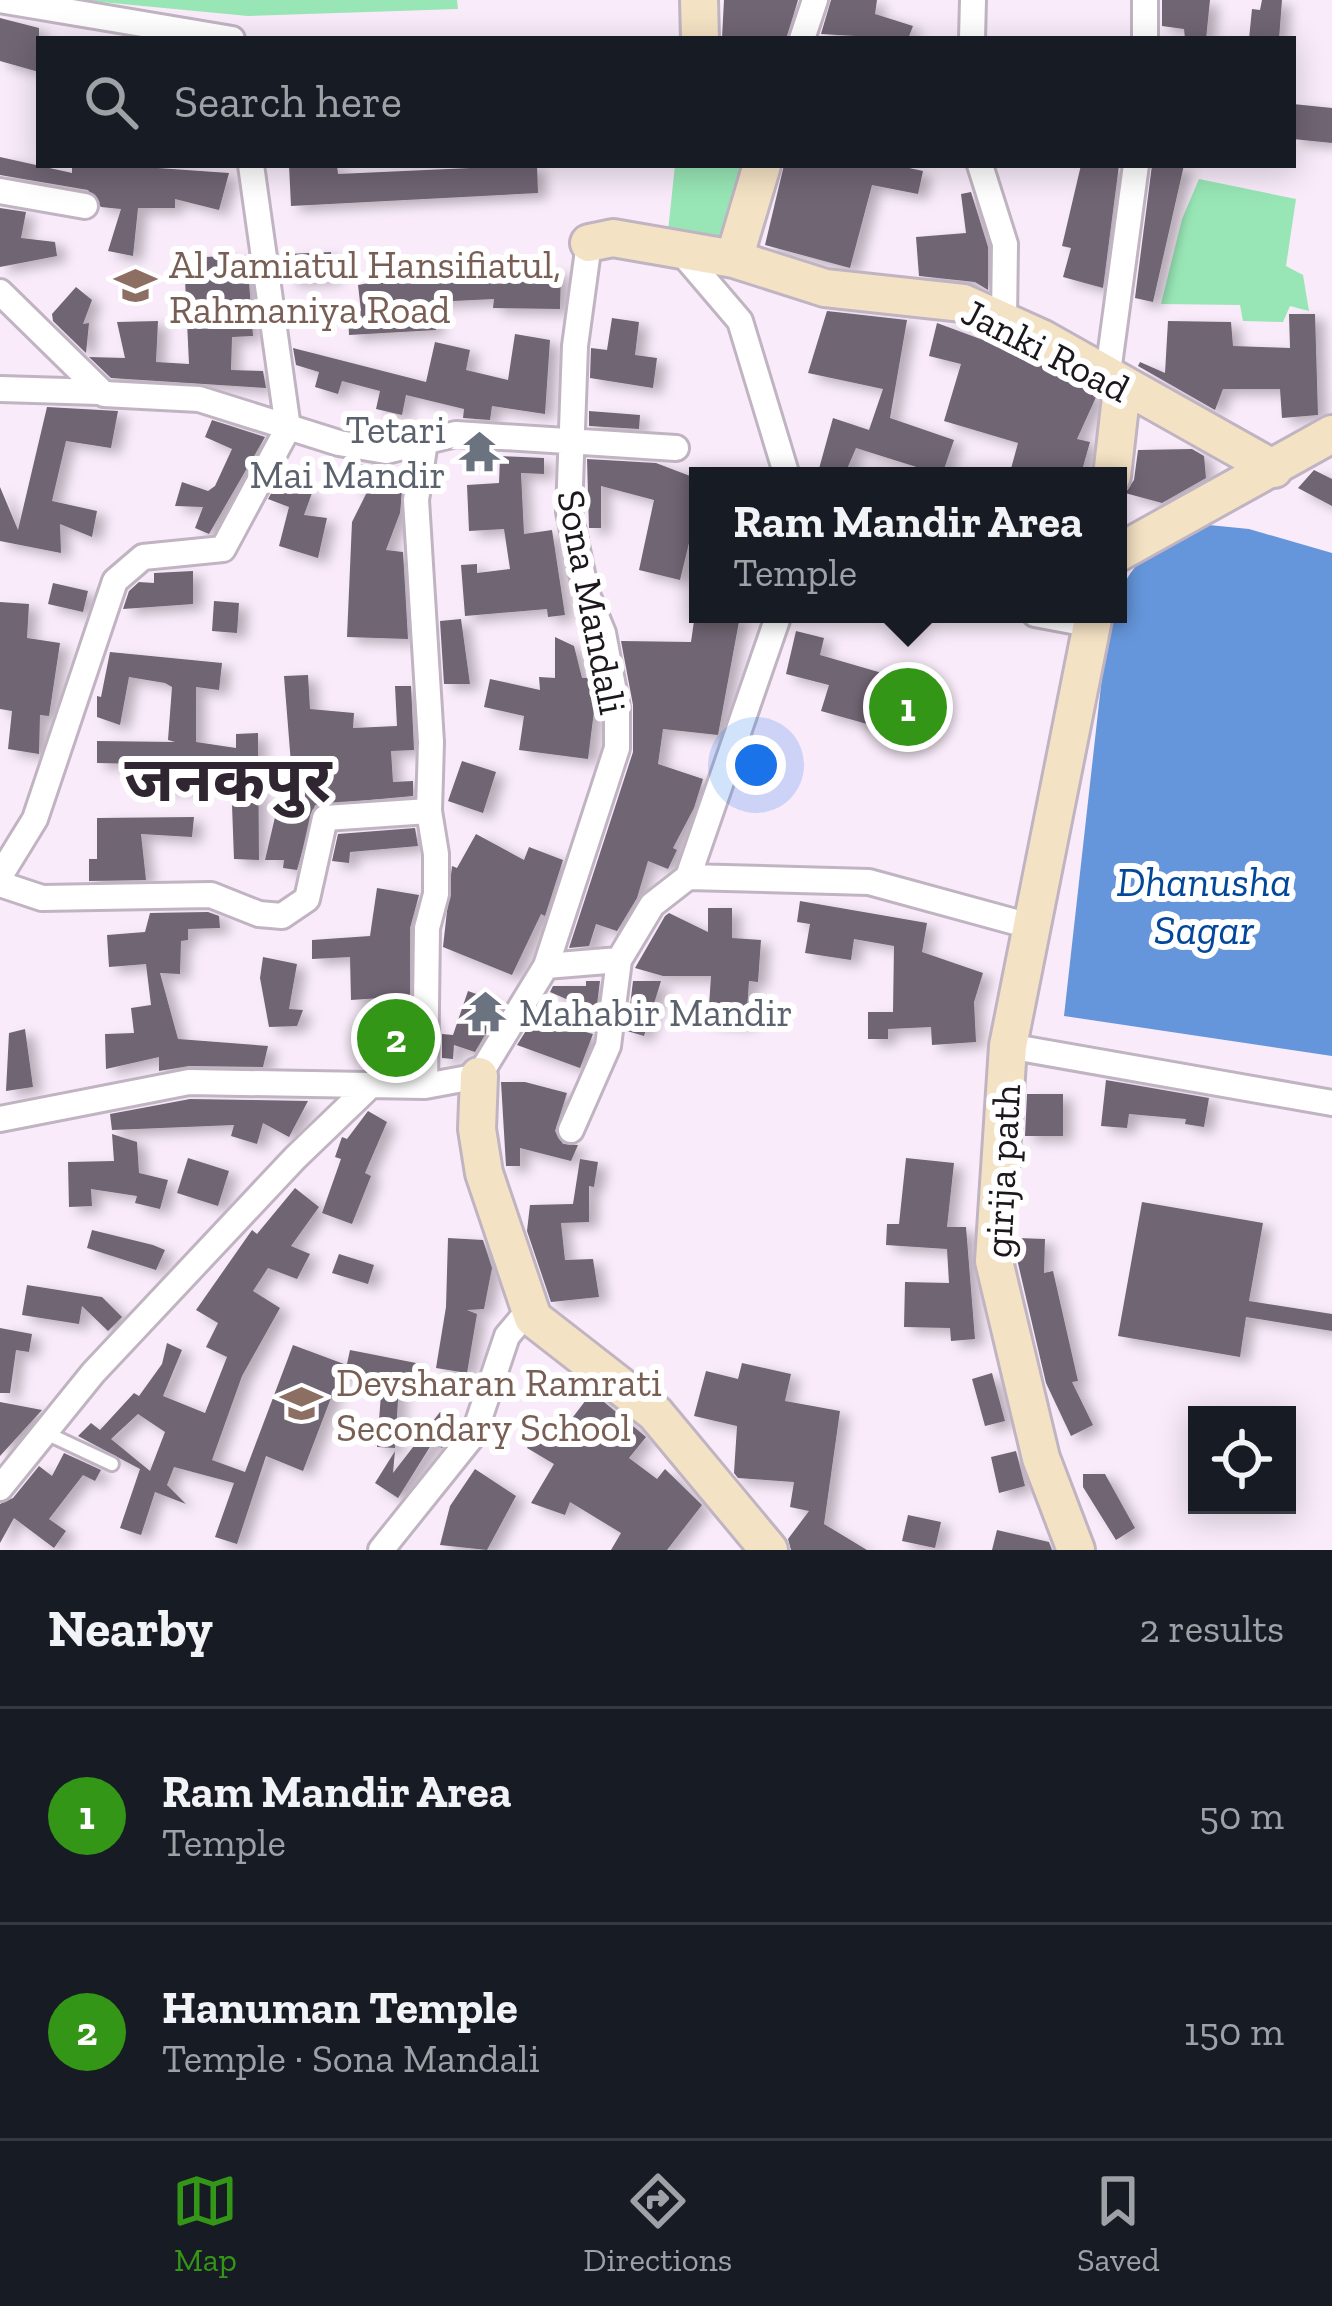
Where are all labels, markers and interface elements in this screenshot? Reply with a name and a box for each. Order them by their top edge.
search box [36,36,1296,168]
icon: search [78,69,144,135]
text: Search here [174,75,402,129]
place label: Al Jamiatul Hansifiatul, Rahmaniya Road [169,241,561,333]
school or university icon: Al Jamiatul Hansifiatul, Rahmaniya Road [112,263,158,309]
street label: Janki Road [954,288,1138,412]
place label: Tetari Mai Mandir [249,406,446,498]
temple icon: Tetari Mai Mandir [457,428,503,474]
popup [689,467,1127,623]
street label: Sona Mandali [547,486,637,718]
text: Ram Mandir Area [733,495,1083,549]
text: Temple [733,549,857,596]
pin: 1 [869,662,947,752]
your location [726,735,786,795]
district label: जनकपुर [124,742,333,818]
water label: Dhanusha Sagar [1117,856,1291,955]
temple icon: Mahabir Mandir [462,989,508,1035]
place label: Mahabir Mandir [519,989,793,1036]
pin: 2 [357,993,435,1083]
street label: girija path [974,1083,1030,1259]
place label: Devsharan Ramrati Secondary School [336,1359,662,1451]
school or university icon: Devsharan Ramrati Secondary School [279,1381,325,1427]
map controls [1188,1406,1296,1514]
button: locate [1188,1406,1296,1514]
text: Nearby [48,1598,213,1659]
text: 2 results [1139,1605,1284,1652]
text: Ram Mandir Area [162,1765,512,1819]
text: 1 [79,1792,95,1839]
text: 50 m [1199,1792,1284,1839]
text: Temple [162,1819,286,1866]
text: Hanuman Temple [162,1981,518,2035]
text: 2 [77,2008,97,2055]
text: 150 m [1184,2008,1284,2055]
text: Temple · Sona Mandali [162,2035,540,2082]
tab: Map [172,2168,238,2279]
tab: Directions [583,2168,732,2279]
tab: Saved [1077,2168,1160,2279]

